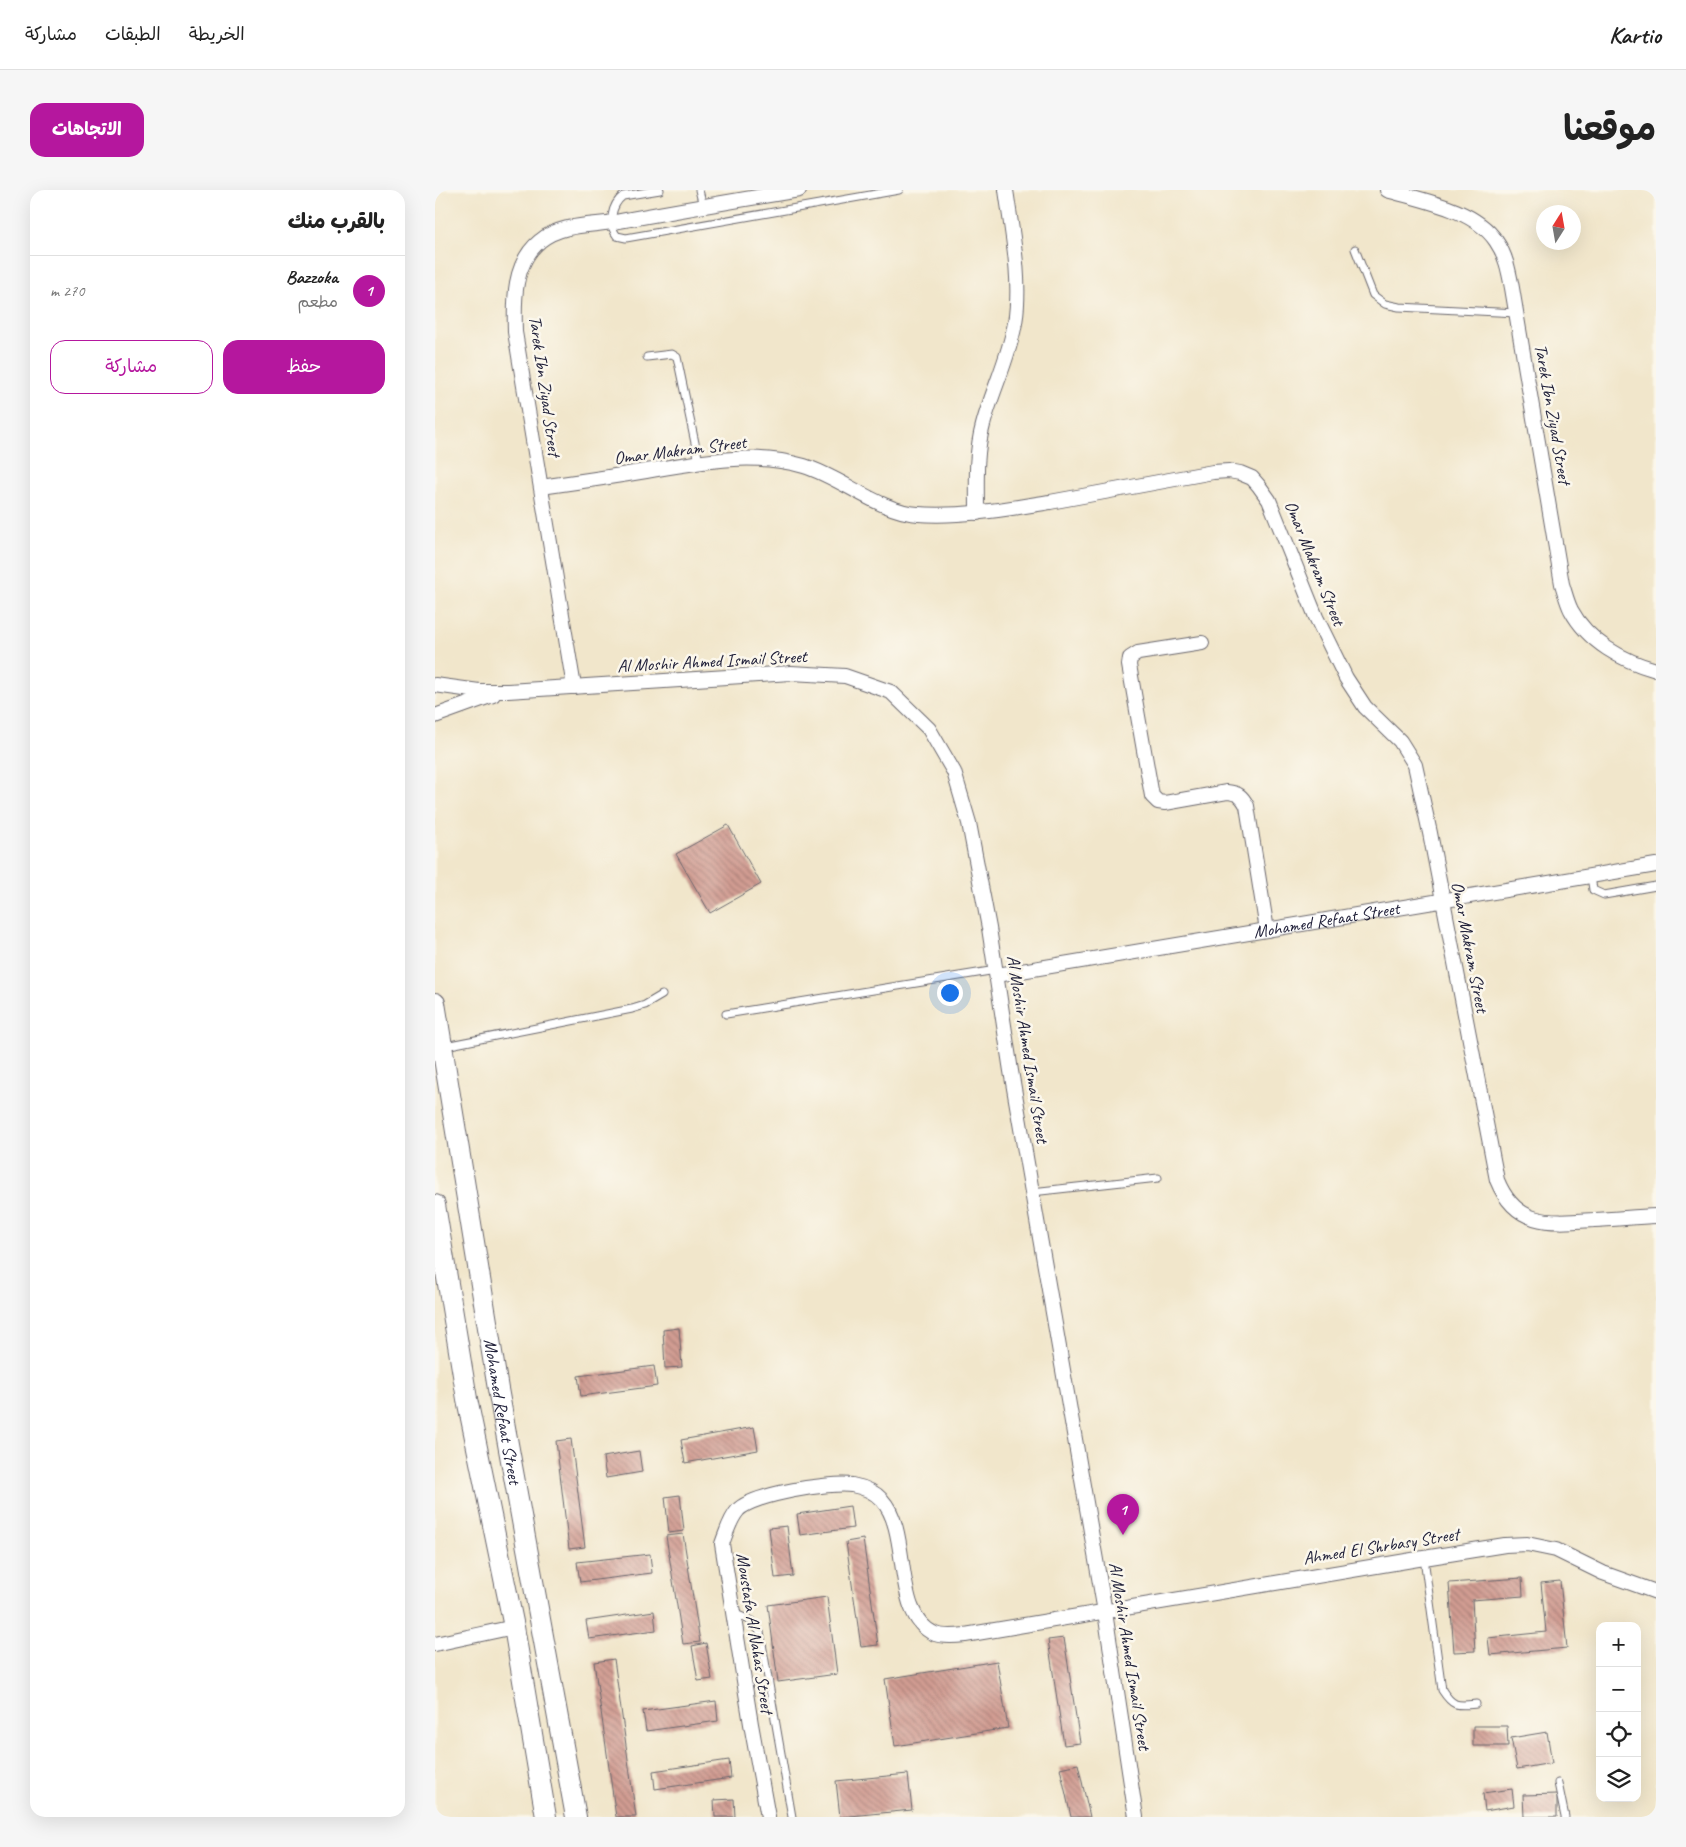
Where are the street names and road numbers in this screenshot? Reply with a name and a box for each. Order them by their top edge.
street label: Tarek Ibn Ziyad Street [524,314,566,461]
street label: Tarek Ibn Ziyad Street [1530,342,1577,489]
street label: Omar Makram Street [613,431,749,469]
street label: Omar Makram Street [1280,497,1351,631]
street label: Al Moshir Ahmed Ismail Street [617,645,809,677]
street label: Omar Makram Street [1447,880,1494,1016]
street label: Mohamed Refaat Street [1252,897,1403,943]
street label: Al Moshir Ahmed Ismail Street [1002,954,1054,1146]
street label: Mohamed Refaat Street [479,1337,527,1488]
street label: Ahmed El Shrbasy Street [1301,1522,1464,1569]
street label: Moustafa Al Nahas Street [731,1551,779,1718]
street label: Al Moshir Ahmed Ismail Street [1104,1561,1156,1753]

